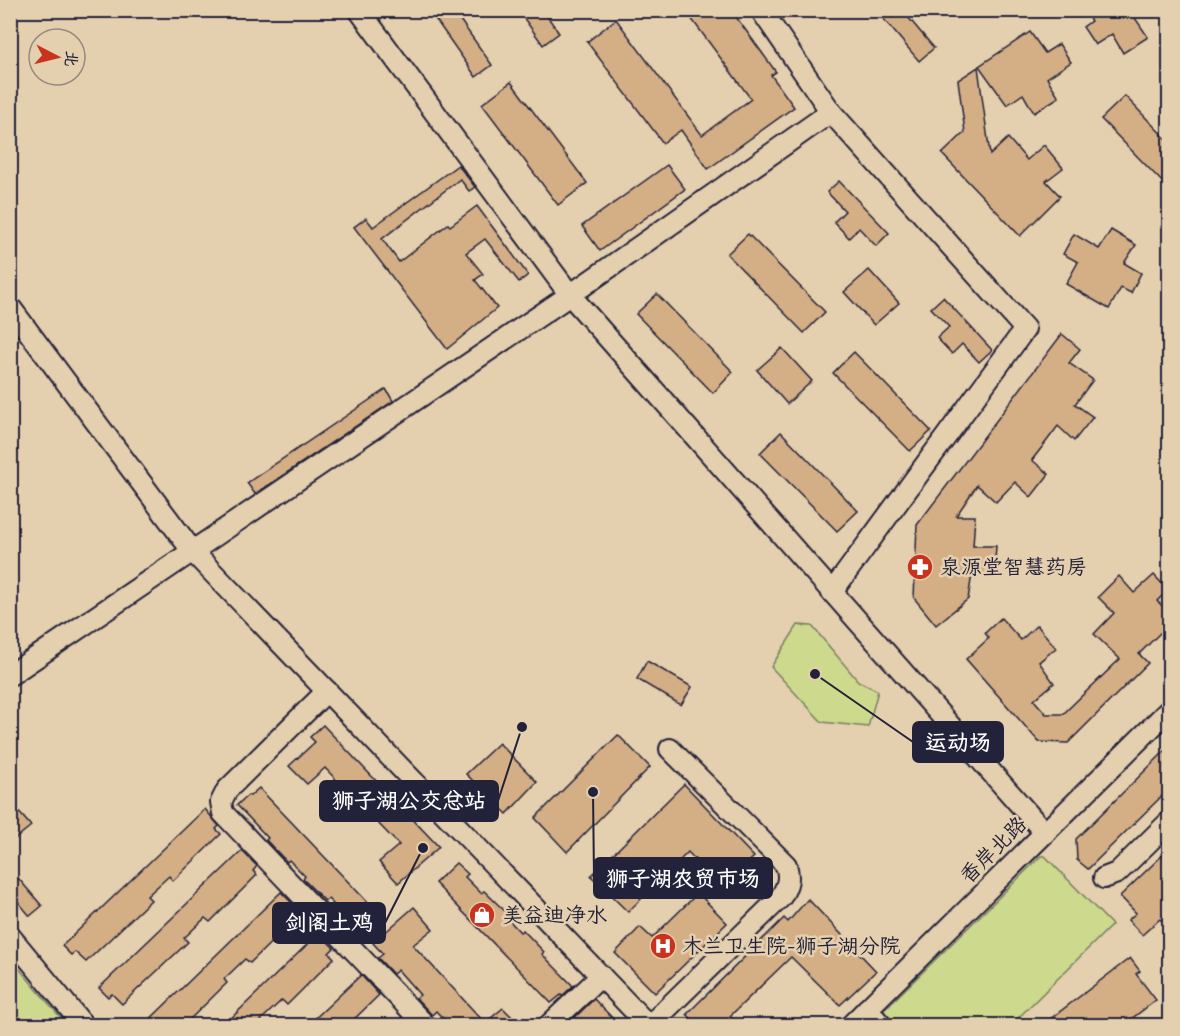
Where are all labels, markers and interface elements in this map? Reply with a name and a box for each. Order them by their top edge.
north arrow [27,27,87,87]
text: 北 [61,50,81,68]
pharmacy icon: 泉源堂智慧药房 [905,552,935,582]
place label: 泉源堂智慧药房 [940,555,1087,579]
callout: 运动场 [913,722,1003,762]
text: 运动场 [925,730,991,756]
callout: 狮子湖公交总站 [320,781,498,821]
text: 狮子湖公交总站 [332,788,486,814]
street label: 香岸北路 [955,812,1031,888]
callout: 狮子湖农贸市场 [594,858,772,898]
text: 狮子湖农贸市场 [606,866,760,892]
shop icon: 美益迪净水 [467,900,497,930]
callout: 剑阁土鸡 [273,903,385,943]
place label: 美益迪净水 [502,903,607,927]
text: 剑阁土鸡 [285,910,373,936]
hospital icon: 木兰卫生院-狮子湖分院 [648,931,678,961]
place label: 木兰卫生院-狮子湖分院 [682,934,900,958]

